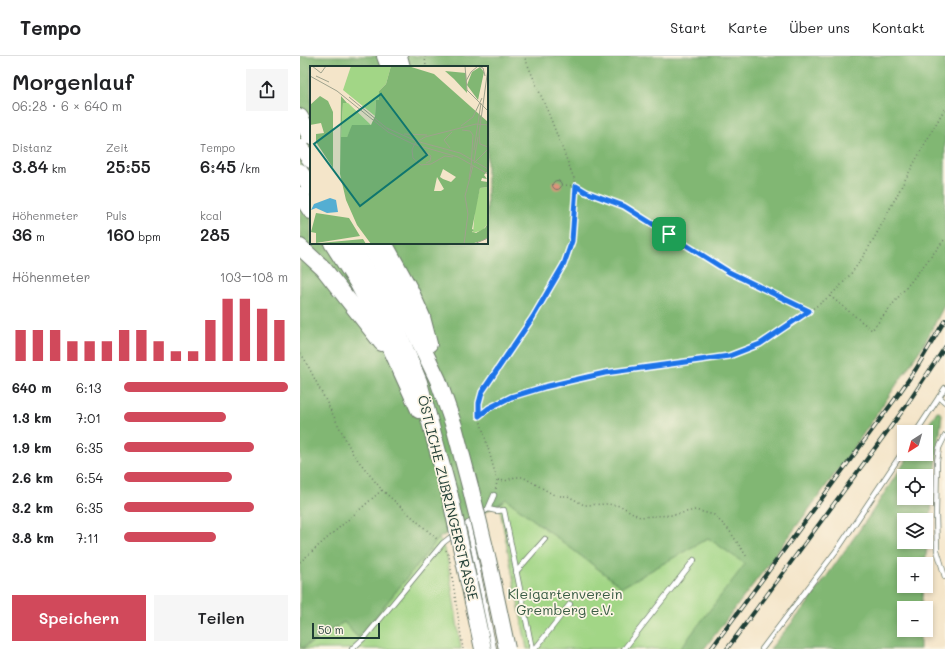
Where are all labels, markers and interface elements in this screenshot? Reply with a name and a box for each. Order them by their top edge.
text: Tempo [20,15,81,40]
text: Start [670,18,706,37]
text: Karte [728,18,767,37]
text: Über uns [789,18,850,37]
text: Kontakt [872,18,925,37]
inset map [310,66,488,244]
text: Morgenlauf [12,67,134,96]
button: share [246,69,288,111]
text: 06:28 · 6 × 640 m [12,97,122,114]
text: Distanz [12,140,52,155]
text: Zeit [106,140,128,155]
text: Tempo [200,140,235,155]
text: 3.84 [12,155,48,177]
text: 25:55 [106,155,151,177]
text: 6:45 [200,155,236,177]
text: km [48,161,66,176]
text: /km [236,161,260,176]
text: Höhenmeter [12,208,78,223]
text: Puls [106,208,127,223]
text: kcal [200,208,222,223]
pin [652,217,686,251]
text: 36 [12,223,32,245]
text: 160 [106,223,135,245]
text: 285 [200,223,230,245]
icon: arrive [658,223,680,245]
text: m [32,229,45,244]
text: bpm [135,229,161,244]
text: Höhenmeter [12,268,90,285]
text: 103–108 m [220,268,288,285]
text: 640 m [12,379,51,396]
text: 6:13 [76,379,101,396]
street label: ÖSTLICHE ZUBRINGERSTRASSE [414,393,483,603]
text: 1.3 km [12,409,52,426]
text: 7:01 [76,409,101,426]
north arrow [897,425,933,461]
map controls [897,425,933,637]
text: 1.9 km [12,439,52,456]
text: 6:35 [76,439,103,456]
text: 2.6 km [12,469,53,486]
text: 6:54 [76,469,103,486]
button: locate [897,469,933,505]
text: 3.2 km [12,499,53,516]
text: 6:35 [76,499,103,516]
button: layers [897,513,933,549]
text: 3.8 km [12,529,54,546]
text: 7:11 [76,529,99,546]
button: + [897,557,933,593]
park label: Kleigartenverein Gremberg e.V. [507,584,623,619]
button: Speichern [12,595,146,641]
button: Teilen [154,595,288,641]
button: − [897,601,933,637]
scale bar [312,621,380,640]
text: 50 m [318,622,344,637]

